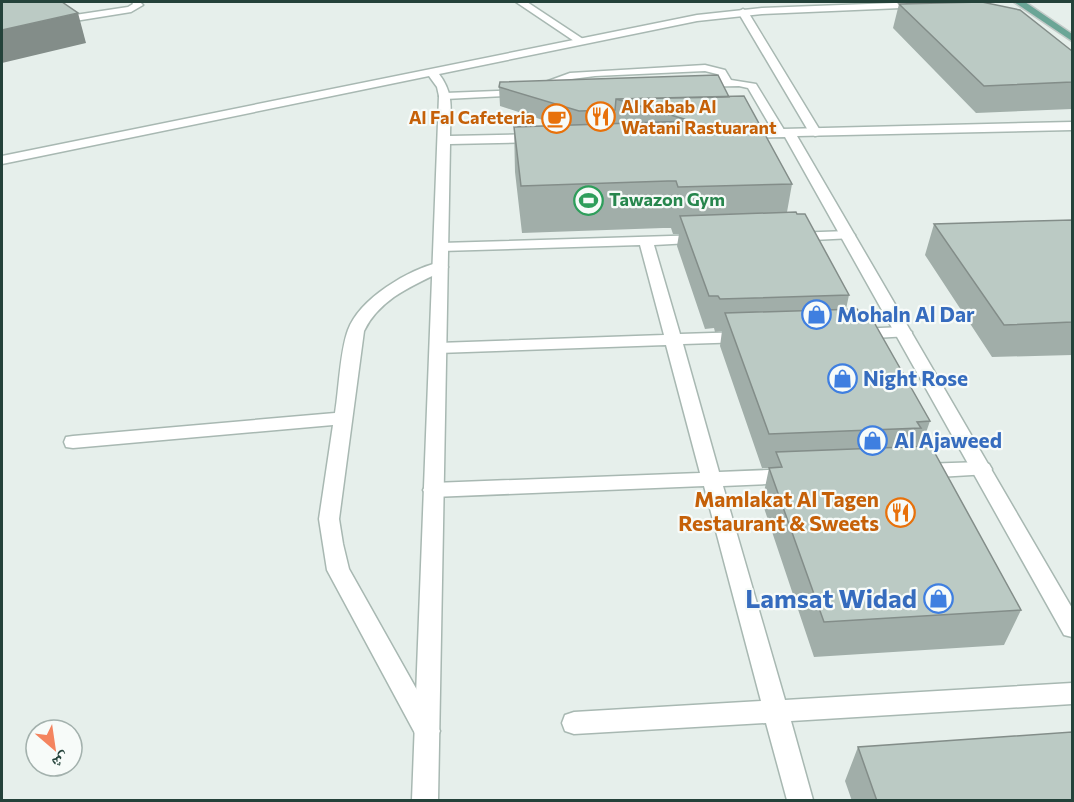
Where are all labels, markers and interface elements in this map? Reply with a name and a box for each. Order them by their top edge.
place label: Al Kabab Al Watani Rastuarant [621,95,777,138]
restaurant icon: Al Kabab Al Watani Rastuarant [584,101,616,133]
cafe icon: Al Fal Cafeteria [540,102,572,134]
place label: Al Fal Cafeteria [409,106,535,128]
sports icon: Tawazon Gym [572,184,604,216]
place label: Tawazon Gym [609,188,725,210]
shop icon: Mohaln Al Dar [800,299,832,331]
place label: Mohaln Al Dar [837,301,975,326]
shop icon: Night Rose [826,363,858,395]
place label: Night Rose [863,365,968,390]
shop icon: Al Ajaweed [857,425,889,457]
place label: Al Ajaweed [894,427,1002,452]
place label: Mamlakat Al Tagen Restaurant & Sweets [678,486,879,535]
restaurant icon: Mamlakat Al Tagen Restaurant & Sweets [884,496,916,528]
place label: Lamsat Widad [745,582,917,613]
shop icon: Lamsat Widad [922,583,954,615]
north arrow [24,718,84,778]
text: ش [49,748,74,774]

